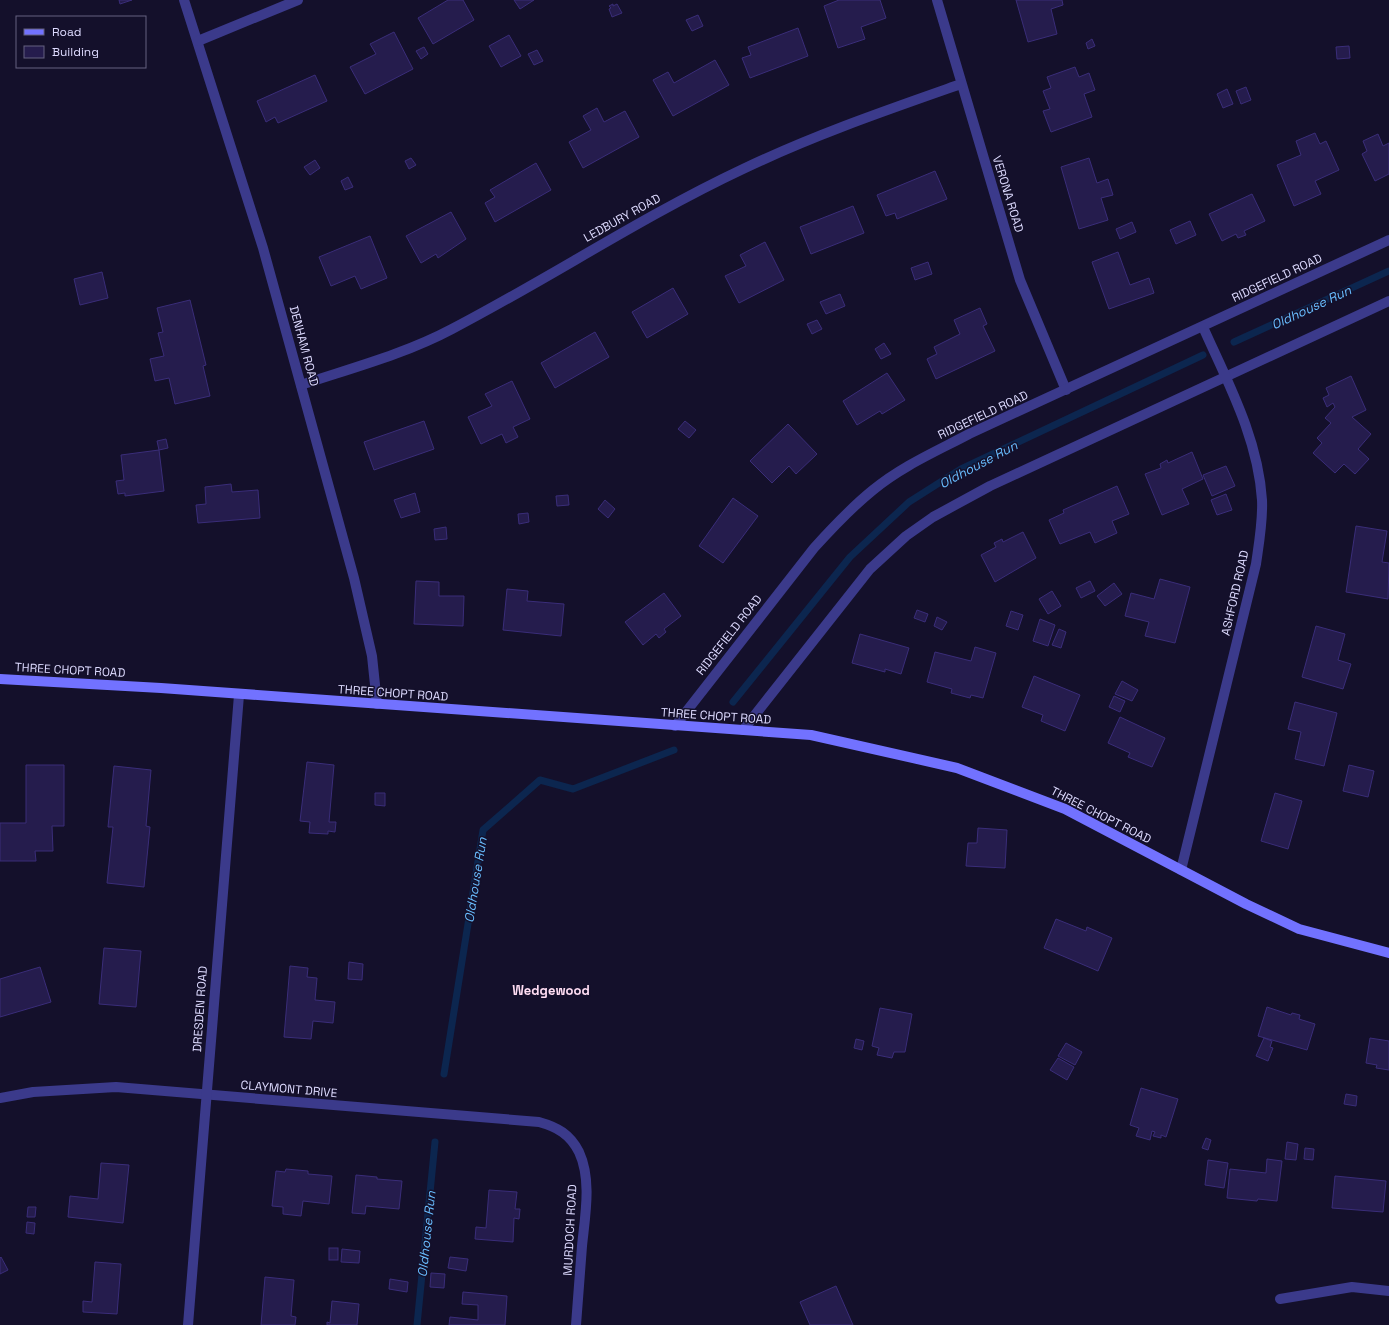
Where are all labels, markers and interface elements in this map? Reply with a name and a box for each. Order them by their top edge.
legend [16,16,146,68]
text: Road [52,24,81,40]
text: Building [52,44,99,60]
street label: VERONA ROAD [989,154,1027,234]
street label: LEDBURY ROAD [581,190,663,246]
street label: RIDGEFIELD ROAD [1229,250,1325,306]
water label: Oldhouse Run [1269,281,1355,333]
street label: DENHAM ROAD [286,304,322,388]
street label: RIDGEFIELD ROAD [935,387,1031,443]
water label: Oldhouse Run [936,436,1021,492]
street label: ASHFORD ROAD [1217,549,1253,637]
street label: RIDGEFIELD ROAD [693,591,765,678]
street label: THREE CHOPT ROAD [14,659,126,681]
street label: THREE CHOPT ROAD [337,681,449,705]
street label: THREE CHOPT ROAD [660,704,772,728]
street label: THREE CHOPT ROAD [1048,783,1154,847]
water label: Oldhouse Run [460,835,491,924]
street label: DRESDEN ROAD [189,965,211,1053]
district label: Wedgewood [512,982,590,999]
street label: CLAYMONT DRIVE [240,1077,338,1101]
street label: MURDOCH ROAD [560,1184,580,1276]
water label: Oldhouse Run [414,1189,440,1278]

